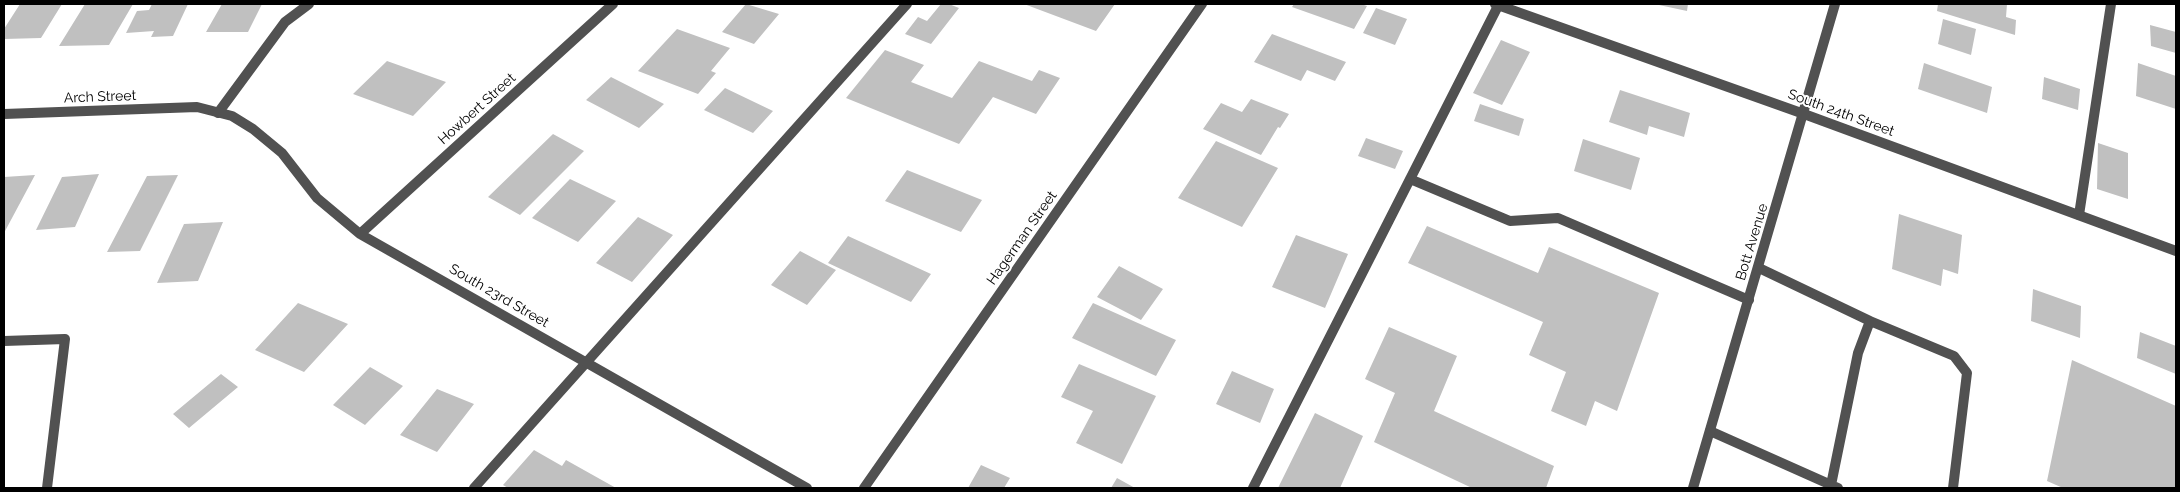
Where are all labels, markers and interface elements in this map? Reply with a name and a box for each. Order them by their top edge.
street label: Howbert Street [435,70,519,148]
street label: South 24th Street [1786,86,1896,140]
street label: Arch Street [64,87,136,107]
street label: Hagerman Street [983,188,1061,288]
street label: Bott Avenue [1732,201,1772,283]
street label: South 23rd Street [446,261,552,331]

